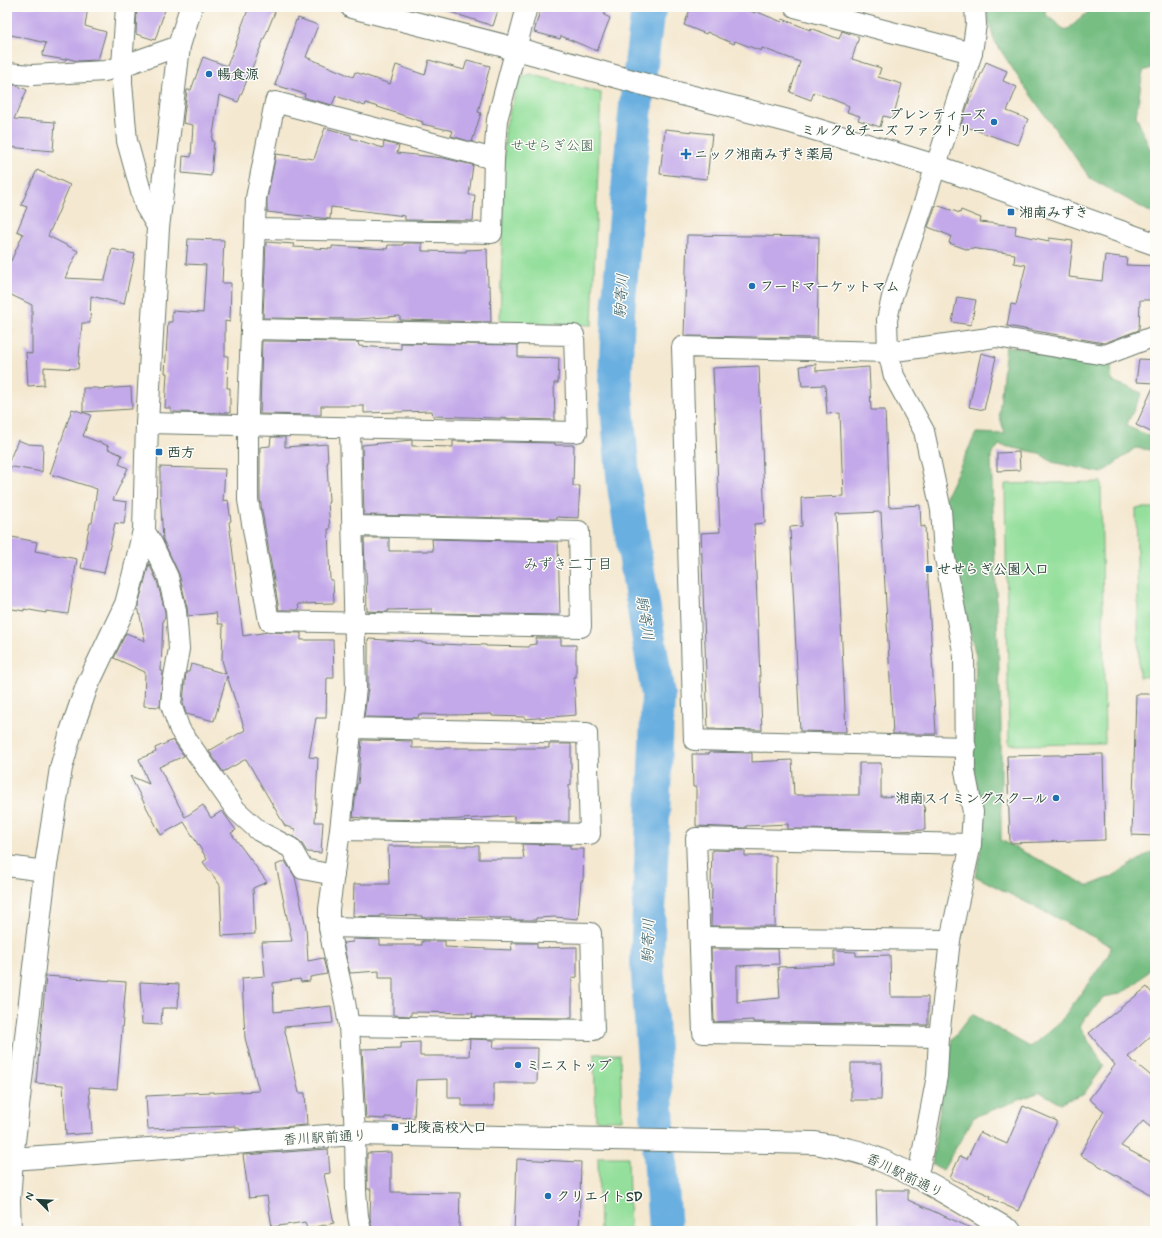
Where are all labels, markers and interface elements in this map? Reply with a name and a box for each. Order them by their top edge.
place label: 暢食源 [217,66,259,84]
marker: 暢食源 [204,69,214,79]
place label: プレンティーズ ミルク＆チーズ ファクトリー [801,106,986,140]
marker: プレンティーズ ミルク＆チーズ ファクトリー [989,117,999,127]
park label: せせらぎ公園 [510,137,594,155]
place label: ニック湘南みずき薬局 [694,146,834,164]
marker: ニック湘南みずき薬局 [681,149,691,159]
place label: 湘南みずき [1019,204,1089,222]
marker: 湘南みずき [1006,207,1016,217]
water label: 駒寄川 [610,273,634,319]
place label: フードマーケットマム [760,278,900,296]
marker: フードマーケットマム [747,281,757,291]
place label: 西方 [167,444,195,462]
marker: 西方 [154,447,164,457]
district label: みずき二丁目 [523,555,613,575]
place label: せせらぎ公園入口 [937,561,1049,579]
marker: せせらぎ公園入口 [924,564,934,574]
water label: 駒寄川 [631,594,657,642]
place label: 湘南スイミングスクール [895,790,1048,808]
marker: 湘南スイミングスクール [1051,793,1061,803]
water label: 駒寄川 [639,918,659,964]
place label: ミニストップ [526,1057,611,1075]
marker: ミニストップ [513,1060,523,1070]
place label: 北陵高校入口 [403,1119,487,1137]
marker: 北陵高校入口 [390,1122,400,1132]
street label: 香川駅前通り [283,1127,367,1149]
street label: 香川駅前通り [863,1149,946,1202]
north arrow [18,1180,58,1220]
place label: クリエイトSD [556,1188,643,1206]
text: N [22,1190,38,1203]
marker: クリエイトSD [543,1191,553,1201]

